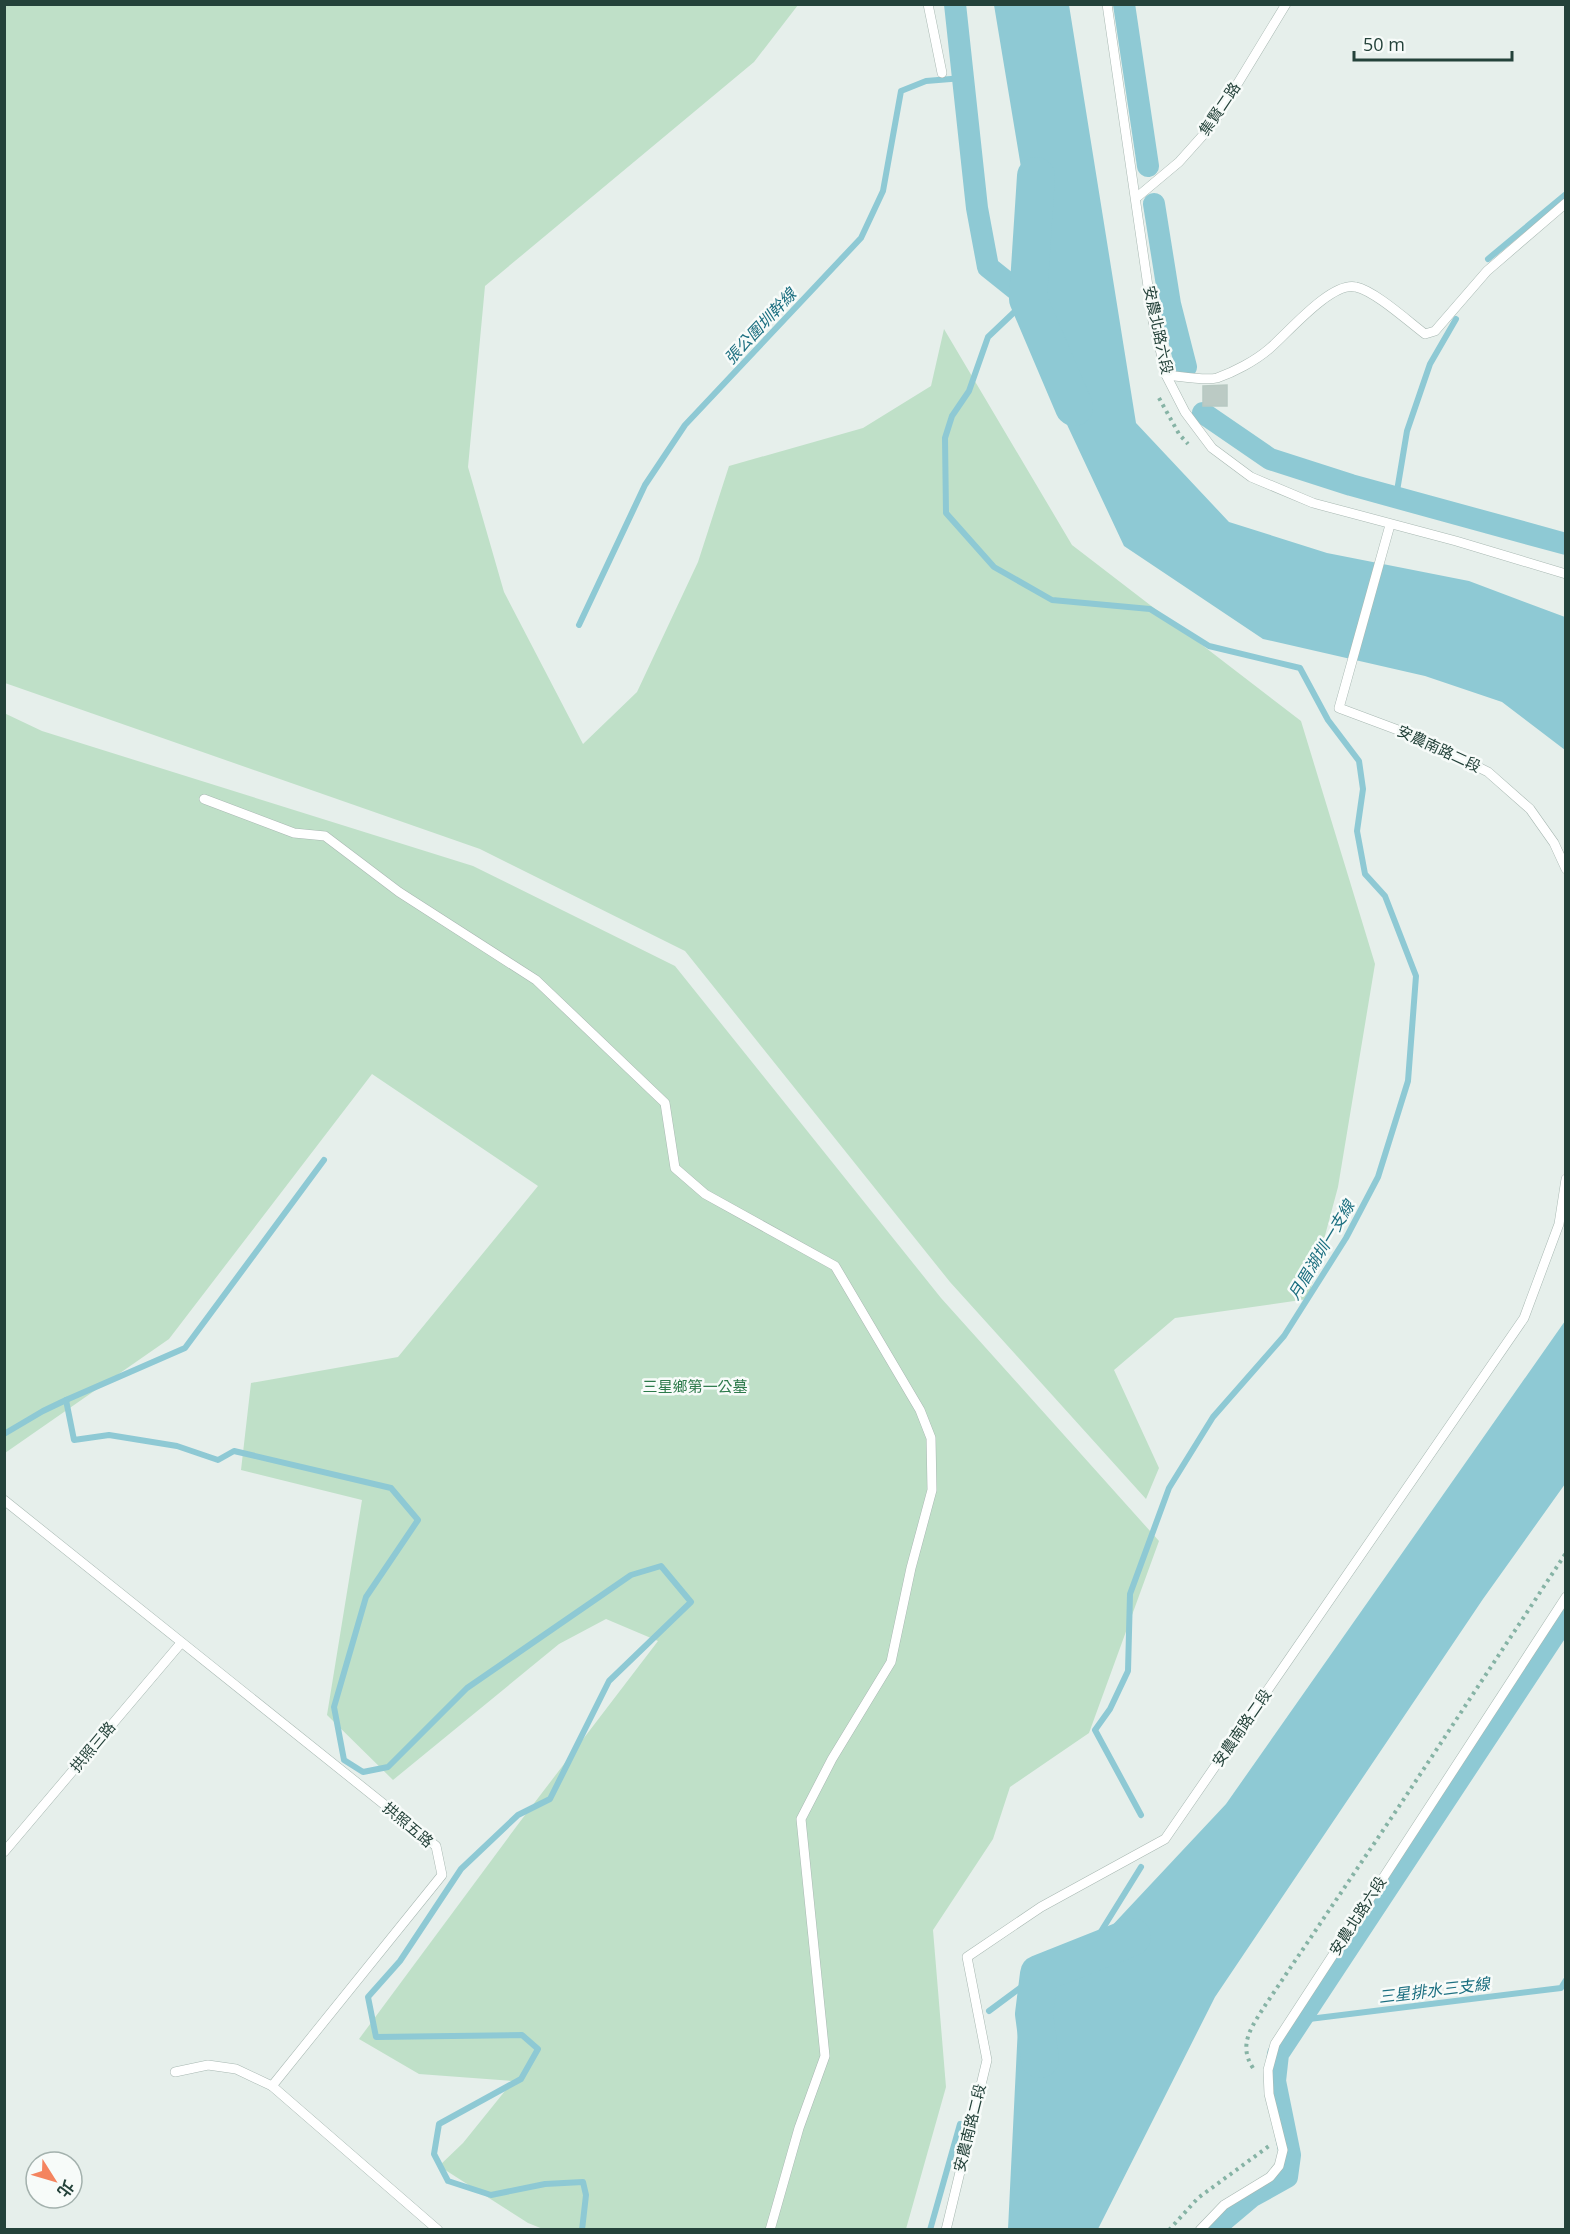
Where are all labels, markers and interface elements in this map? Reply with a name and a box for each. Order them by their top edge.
scale bar [1354,24,1512,62]
text: 50 m [1363,32,1405,56]
street label: 集賢二路 [1194,78,1244,139]
water label: 張公圍圳幹線 [719,282,802,369]
street label: 安農北路六段 [1140,284,1178,376]
street label: 安農南路二段 [1394,720,1484,776]
water label: 月眉湖圳一支線 [1283,1195,1360,1304]
park label: 三星鄉第一公墓 [642,1376,748,1396]
street label: 安農南路二段 [1207,1685,1275,1770]
street label: 拱照三路 [65,1717,119,1776]
street label: 拱照五路 [379,1797,438,1851]
street label: 安農北路六段 [1324,1872,1390,1959]
water label: 三星排水三支線 [1377,1972,1493,2008]
street label: 安農南路二段 [948,2082,990,2174]
north arrow [24,2150,84,2210]
text: 北 [52,2176,80,2202]

